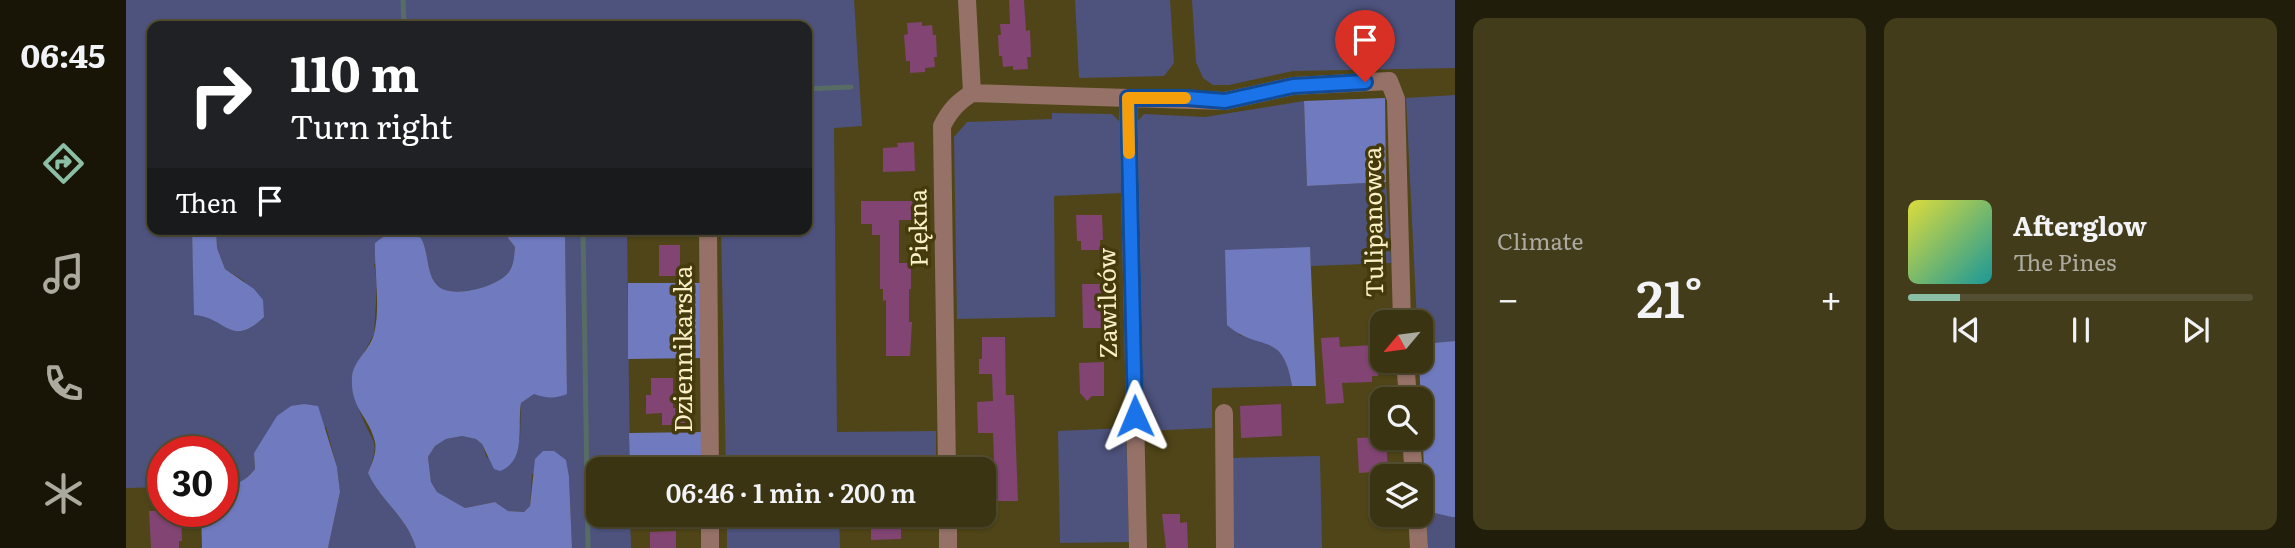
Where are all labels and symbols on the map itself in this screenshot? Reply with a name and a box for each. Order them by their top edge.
pin [1335,10,1395,82]
street label: Tulipanowca [1353,146,1390,298]
street label: Piękna [898,189,935,267]
street label: Zawilców [1087,247,1124,359]
street label: Dziennikarska [664,266,699,432]
north arrow [1370,310,1433,373]
position arrow [1098,379,1172,453]
speed limit sign: 30 [147,436,238,527]

